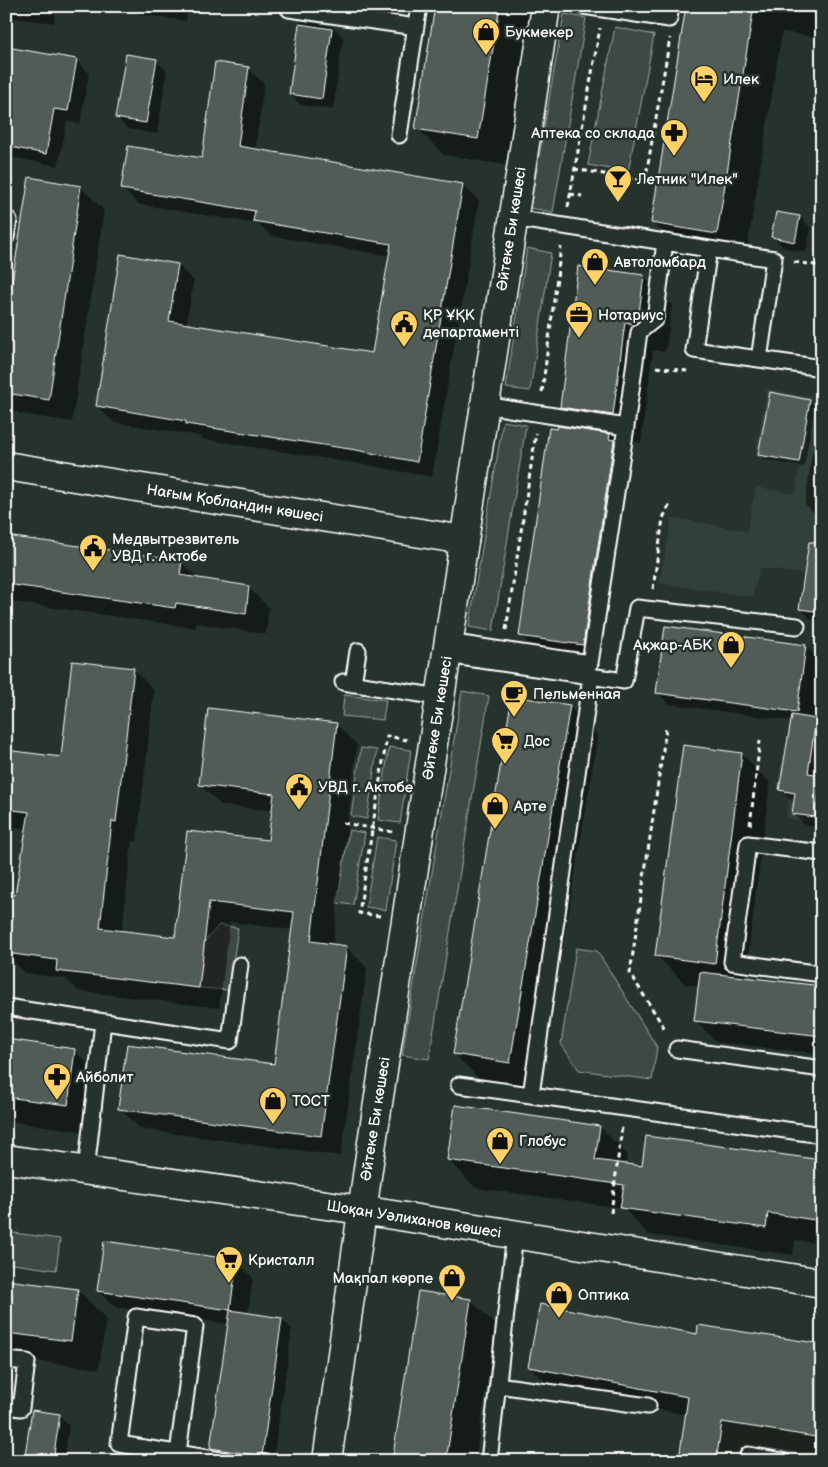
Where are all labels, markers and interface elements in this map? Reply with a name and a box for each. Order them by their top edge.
shop icon: Букмекер [471,17,501,56]
place label: Букмекер [505,23,574,42]
hotel icon: Илек [689,64,719,103]
place label: Илек [723,70,759,89]
pharmacy icon: Аптека со склада [659,118,689,157]
place label: Аптека со склада [530,124,655,143]
bar icon: Летник "Илек" [603,164,633,203]
street label: Әйтеке Би көшесі [492,166,531,292]
place label: Летник "Илек" [636,170,738,189]
shop icon: Автоломбард [580,247,610,286]
place label: Автоломбард [613,253,706,272]
office icon: Нотариус [564,300,594,339]
place label: ҚР ҰҚК департаменті [423,306,519,342]
place label: Нотариус [598,306,664,325]
public building icon: ҚР ҰҚК департаменті [389,309,419,348]
street label: Нағым Қобландин көшесі [145,480,325,527]
place label: Медвытрезвитель УВД г. Актобе [112,530,240,566]
public building icon: Медвытрезвитель УВД г. Актобе [78,533,108,572]
shop icon: Ақжар-АБК [716,630,746,669]
place label: Ақжар-АБК [632,636,712,655]
street label: Әйтеке Би көшесі [418,655,457,781]
cafe icon: Пельменная [499,679,529,718]
place label: Пельменная [533,685,621,704]
supermarket icon: Дос [490,726,520,765]
place label: Дос [524,732,550,751]
public building icon: УВД г. Актобе [284,772,314,811]
place label: УВД г. Актобе [318,778,413,797]
shop icon: Арте [480,791,510,830]
place label: Арте [513,797,547,816]
street label: Әйтеке Би көшесі [356,1056,395,1182]
pharmacy icon: Айболит [42,1062,72,1101]
place label: Айболит [75,1068,133,1087]
shop icon: ТОСТ [258,1086,288,1125]
place label: ТОСТ [292,1092,330,1111]
shop icon: Глобус [485,1126,515,1165]
place label: Глобус [519,1132,567,1151]
street label: Шоқан Уәлиханов көшесі [325,1196,503,1243]
supermarket icon: Кристалл [214,1245,244,1284]
place label: Кристалл [248,1251,314,1270]
shop icon: Мақпал көрпе [437,1263,467,1302]
place label: Мақпал көрпе [332,1269,433,1288]
shop icon: Оптика [544,1280,574,1319]
place label: Оптика [578,1286,630,1305]

